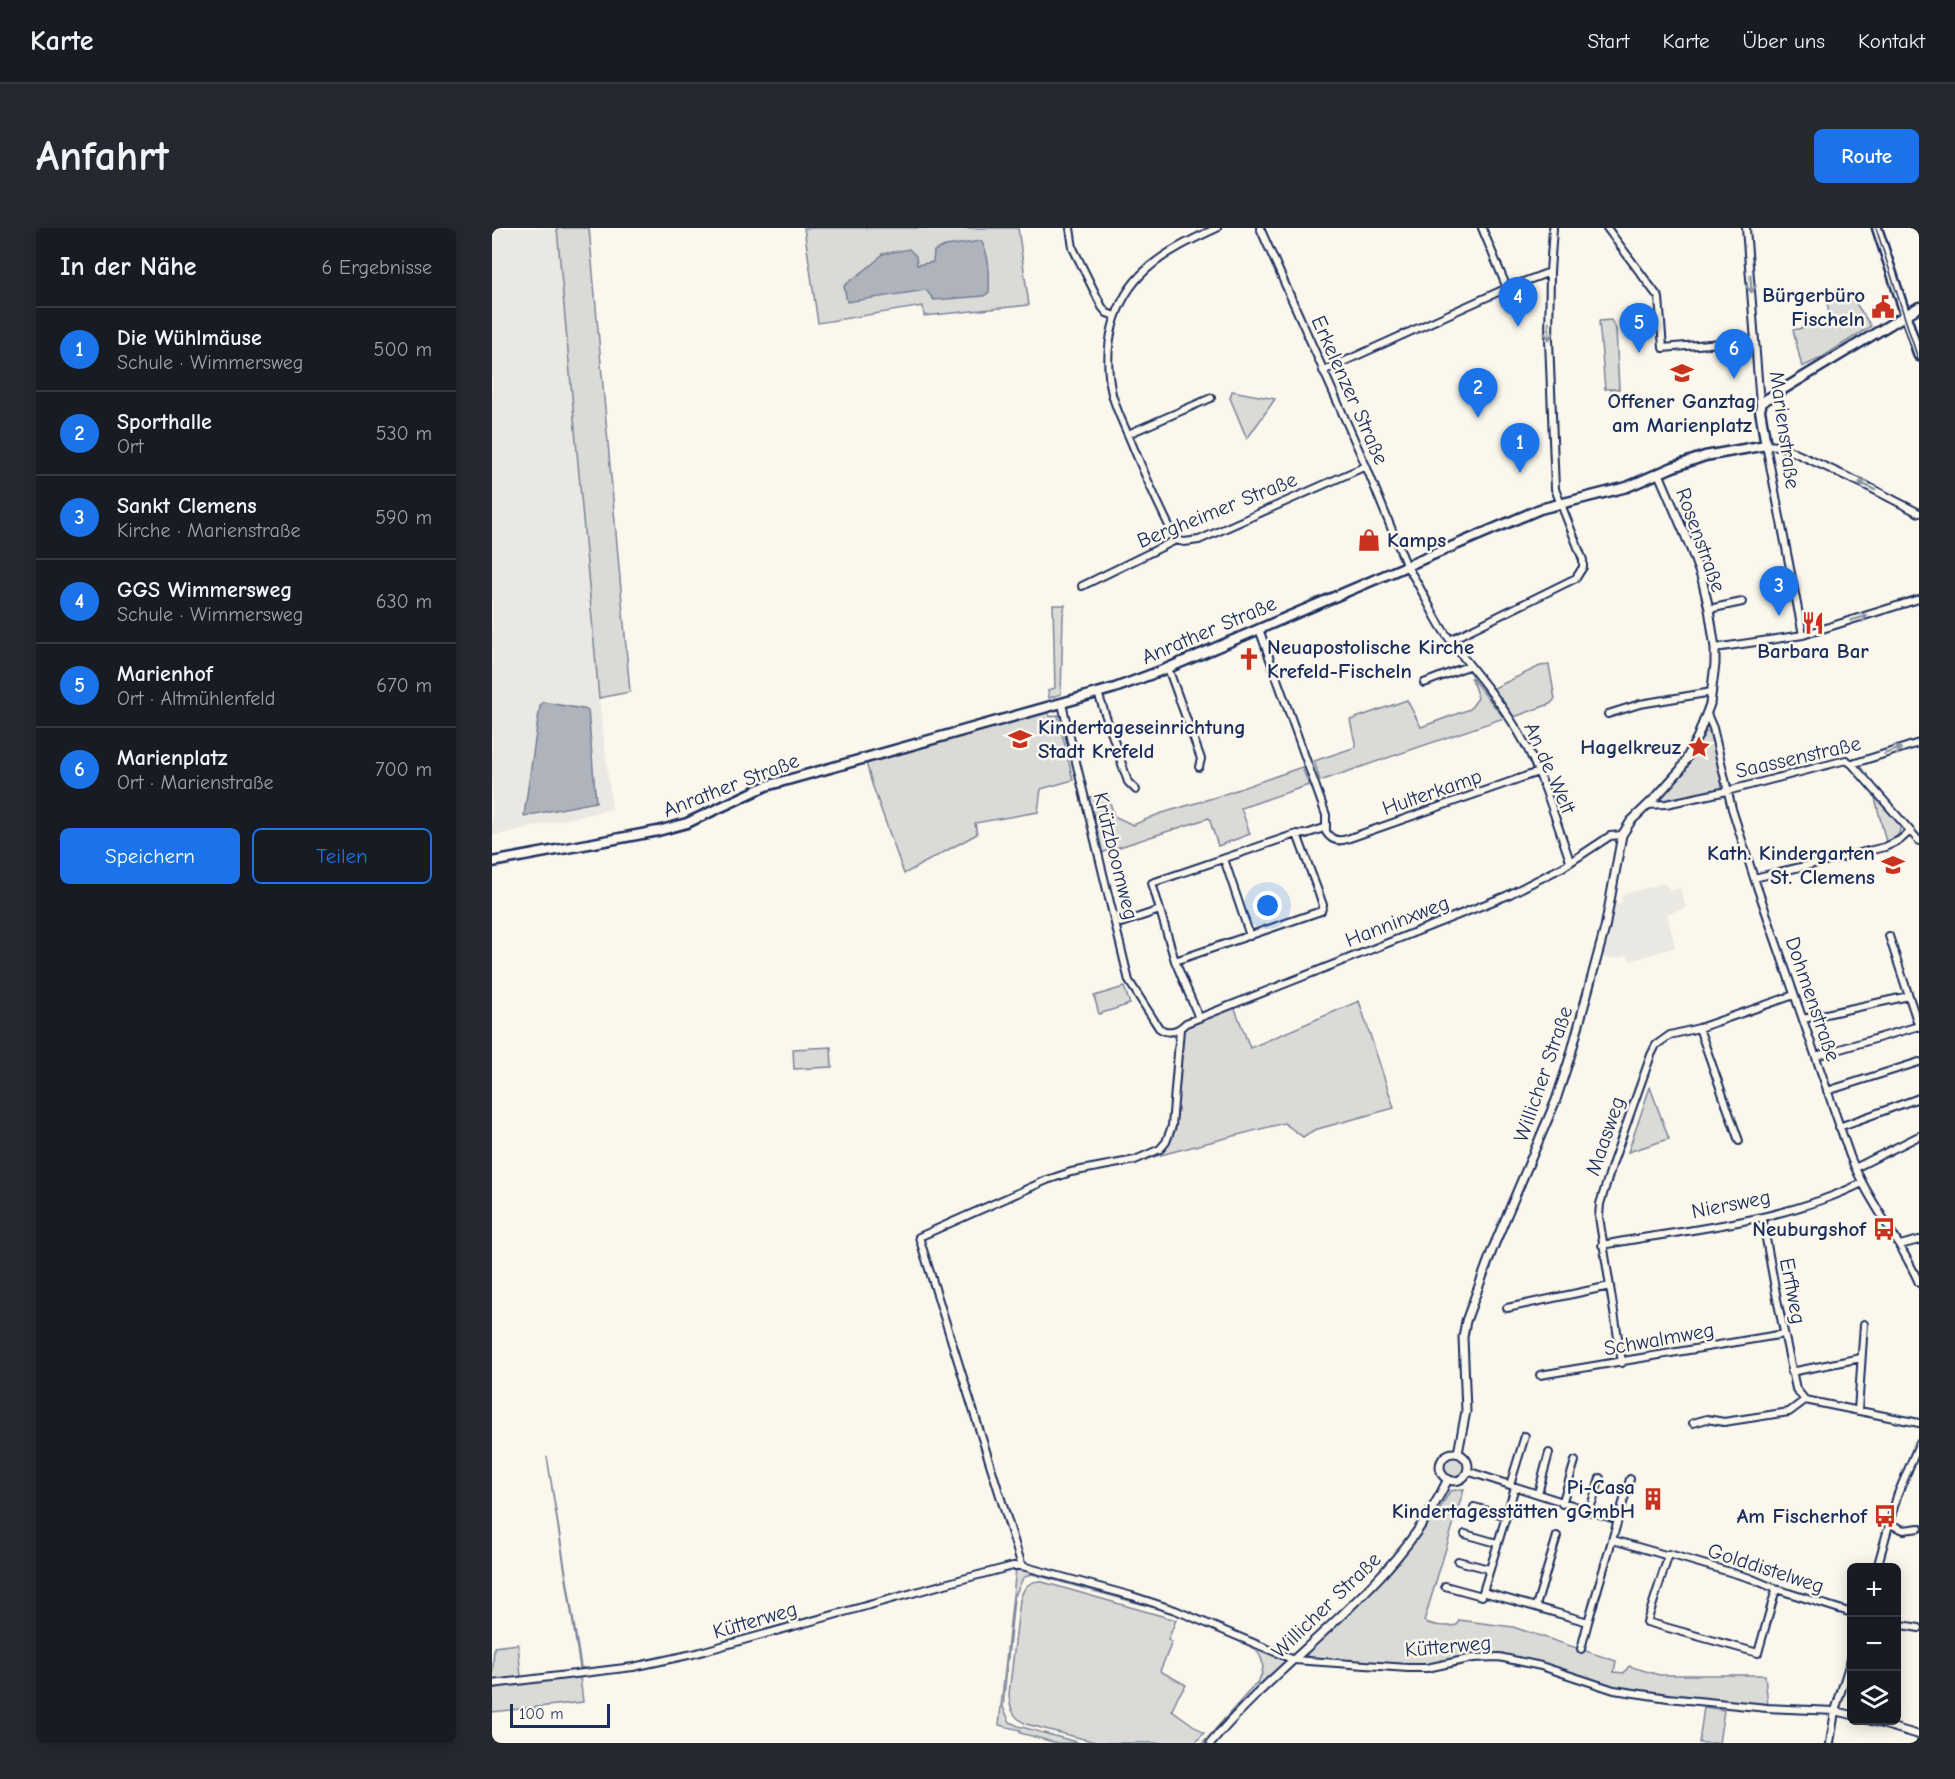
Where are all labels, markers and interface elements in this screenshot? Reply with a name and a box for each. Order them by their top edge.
text: Karte [30,25,94,57]
text: Start [1587,29,1630,53]
text: Karte [1663,29,1709,53]
text: Über uns [1742,29,1825,53]
text: Kontakt [1858,29,1925,53]
button: Route [1814,129,1919,183]
text: Anfahrt [36,132,169,181]
text: In der Nähe [60,252,197,282]
text: 6 Ergebnisse [322,256,432,279]
one-way arrow [1745,274,1756,294]
pin: 4 [1498,278,1538,327]
place label: Bürgerbüro Fischeln [1762,283,1865,331]
public building icon: Bürgerbüro Fischeln [1870,294,1896,320]
pin: 5 [1620,304,1658,353]
street label: Erkelenzer Straße [1306,312,1394,468]
one-way arrow [1543,320,1555,340]
text: Die Wühlmäuse [117,325,262,351]
pin: 6 [1714,330,1754,379]
text: 1 [76,338,83,361]
text: 500 m [374,338,432,361]
text: Schule · Wimmersweg [117,351,303,374]
school or university icon: Offener Ganztag am Marienplatz [1669,360,1695,386]
pin: 2 [1458,368,1498,418]
street label: Marienstraße [1765,370,1805,490]
place label: Offener Ganztag am Marienplatz [1608,389,1756,437]
text: Sporthalle [117,409,212,435]
text: 2 [75,422,84,445]
text: 530 m [376,422,432,445]
pin: 1 [1500,424,1540,473]
text: Ort [117,435,144,458]
street label: Bergheimer Straße [1134,467,1300,553]
one-way arrow [1858,480,1876,492]
street label: Rosenstraße [1671,485,1731,595]
text: Sankt Clemens [117,493,257,519]
text: 3 [75,506,84,529]
text: 590 m [375,506,432,529]
text: Kirche · Marienstraße [117,519,300,542]
shop icon: Kamps [1356,527,1382,553]
place label: Kamps [1387,528,1446,552]
pin: 3 [1760,566,1798,616]
text: GGS Wimmersweg [117,577,292,603]
text: 4 [75,590,84,613]
text: 630 m [376,590,432,613]
street label: Anrather Straße [1138,591,1280,669]
text: Schule · Wimmersweg [117,603,303,626]
restaurant icon: Barbara Bar [1800,610,1826,636]
one-way arrow [1849,612,1868,623]
place label: Neuapostolische Kirche Krefeld-Fischeln [1267,635,1474,683]
place label: Barbara Bar [1757,639,1869,663]
church icon: Neuapostolische Kirche Krefeld-Fischeln [1236,646,1262,672]
text: Marienhof [117,661,213,687]
text: 5 [74,674,85,697]
text: 670 m [376,674,432,697]
text: Ort · Altmühlenfeld [117,687,275,710]
place label: Kindertageseinrichtung Stadt Krefeld [1038,715,1246,763]
street label: An de Welt [1519,719,1581,818]
school or university icon: Kindertageseinrichtung Stadt Krefeld [1007,726,1033,752]
street label: Saassenstraße [1733,731,1863,783]
place icon: Hagelkreuz [1686,734,1712,760]
place label: Hagelkreuz [1580,735,1681,759]
text: Marienplatz [117,745,227,771]
one-way arrow [1883,745,1902,756]
street label: Anrather Straße [660,748,802,822]
text: 6 [74,758,85,781]
text: 700 m [375,758,432,781]
street label: Hulterkamp [1379,764,1485,820]
text: Ort · Marienstraße [117,771,274,794]
street label: Krützboomweg [1089,790,1143,922]
button: Speichern [60,828,240,884]
button: Teilen [252,828,432,884]
place label: Kath. Kindergarten St. Clemens [1707,841,1875,889]
school or university icon: Kath. Kindergarten St. Clemens [1880,852,1906,878]
street label: Hanninxweg [1342,890,1452,952]
your location [1253,891,1282,920]
street label: Dohmenstraße [1780,934,1846,1064]
street label: Willicher Straße [1509,1003,1577,1145]
street label: Maasweg [1580,1093,1630,1179]
street label: Niersweg [1689,1185,1773,1223]
bus stop icon: Neuburgshof [1871,1216,1897,1242]
place label: Neuburgshof [1752,1217,1867,1241]
street label: Erftweg [1775,1256,1811,1326]
street label: Schwalmweg [1602,1317,1716,1361]
place label: Pi-Casa Kindertagesstätten gGmbH [1392,1475,1635,1523]
building icon: Pi-Casa Kindertagesstätten gGmbH [1640,1486,1666,1512]
bus stop icon: Am Fischerhof [1872,1503,1898,1529]
place label: Am Fischerhof [1737,1504,1868,1528]
street label: Golddistelweg [1705,1538,1827,1598]
street label: Willicher Straße [1267,1547,1385,1663]
map controls [1847,1563,1901,1725]
button: + [1847,1563,1901,1617]
street label: Kütterweg [710,1597,800,1643]
button: − [1847,1617,1901,1671]
street label: Kütterweg [1404,1630,1492,1662]
button: layers [1847,1671,1901,1725]
scale bar [510,1701,610,1728]
text: 100 m [519,1705,563,1723]

